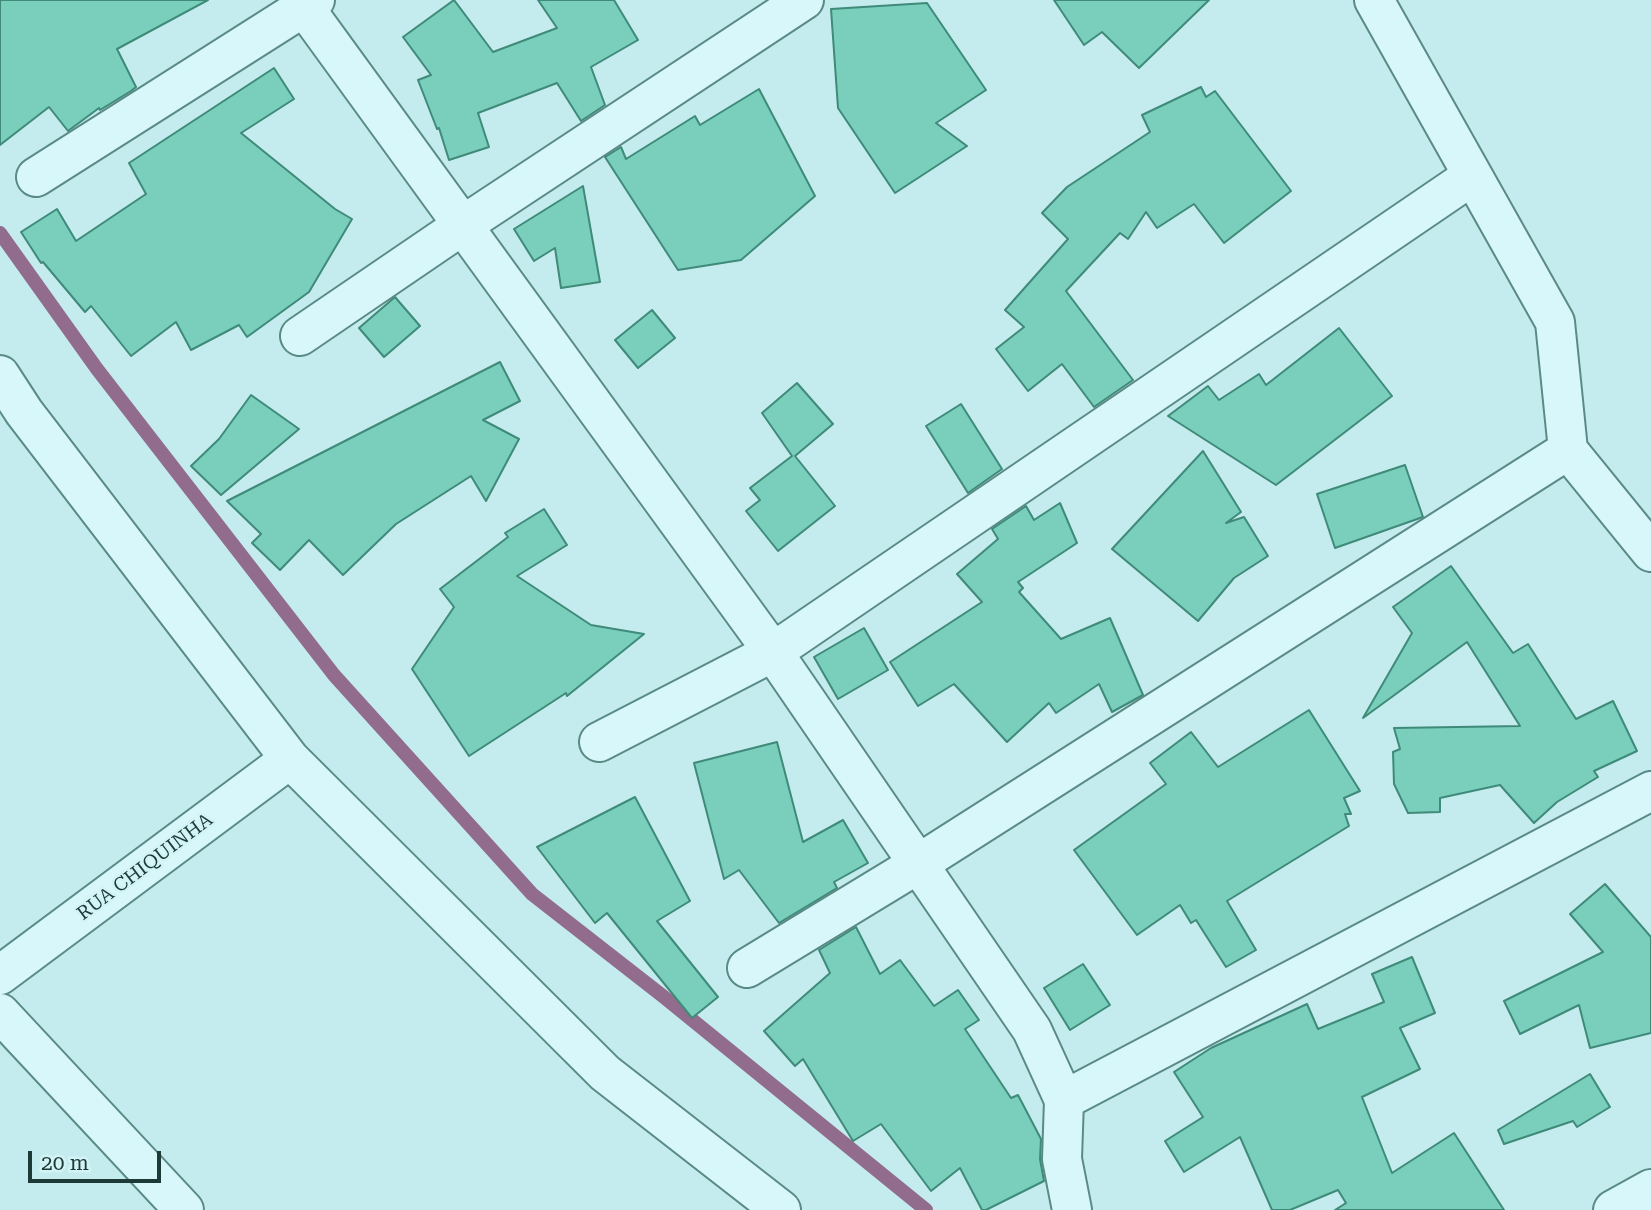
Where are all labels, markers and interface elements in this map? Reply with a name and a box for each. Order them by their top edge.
street label: RUA CHIQUINHA [73,809,217,925]
scale bar [32,1136,164,1180]
text: 20 m [41,1151,89,1175]

